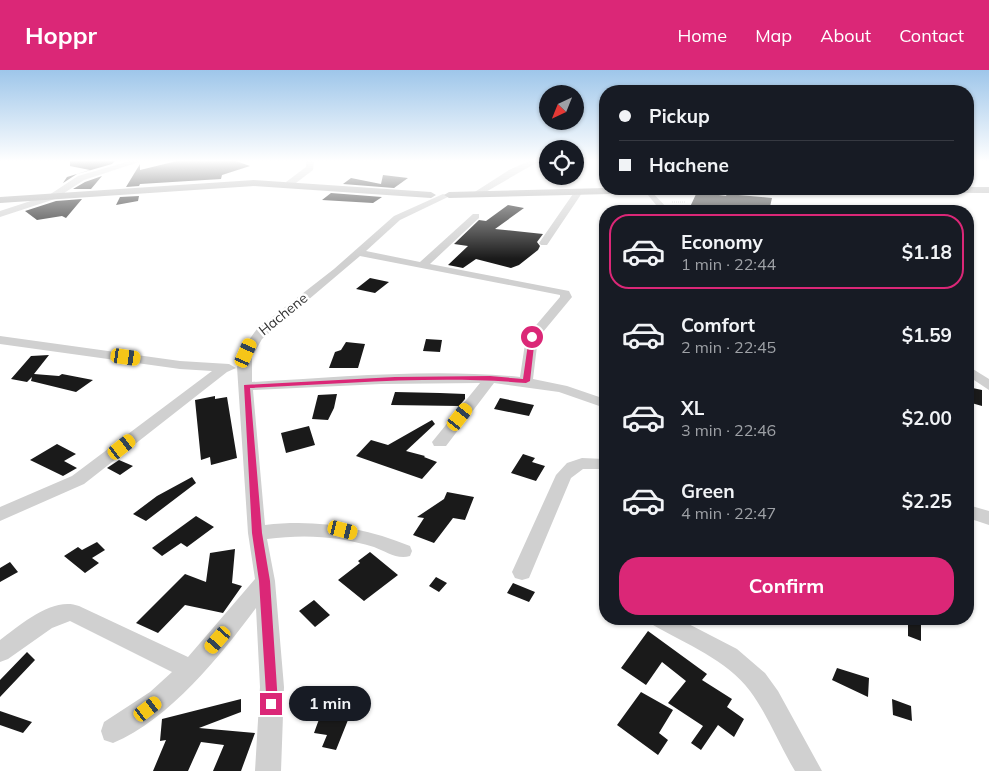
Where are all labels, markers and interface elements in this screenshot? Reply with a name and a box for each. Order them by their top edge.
text: Hoppr [25,20,97,50]
text: Home [677,24,727,47]
text: Map [755,24,792,47]
text: About [820,24,871,47]
text: Contact [899,24,964,47]
north arrow [539,85,584,130]
map controls [539,85,584,185]
text: Pickup [649,104,710,128]
button: locate [539,140,584,185]
text: Hachene [649,153,729,177]
icon: car [621,229,666,274]
text: Economy [681,230,763,254]
text: $1.18 [902,240,952,264]
text: 1 min · 22:44 [681,254,776,274]
street label: Hachene [255,289,311,339]
icon: car [621,312,666,357]
text: Comfort [681,313,755,337]
text: $1.59 [902,323,952,347]
route start [521,326,543,348]
car [233,336,258,370]
text: 2 min · 22:45 [681,337,776,357]
car [110,347,141,367]
icon: car [621,395,666,440]
text: XL [681,396,704,420]
car [444,401,475,433]
text: $2.00 [902,406,952,430]
text: 3 min · 22:46 [681,420,776,440]
car [105,432,138,462]
icon: car [621,478,666,523]
text: Green [681,479,735,503]
text: $2.25 [902,489,952,513]
text: 4 min · 22:47 [681,503,776,523]
car [326,519,359,541]
button: Confirm [619,557,954,615]
car [202,624,233,656]
callout: 1 min [288,686,371,722]
route end [260,693,282,715]
text: 1 min [309,693,351,713]
car [131,694,164,724]

